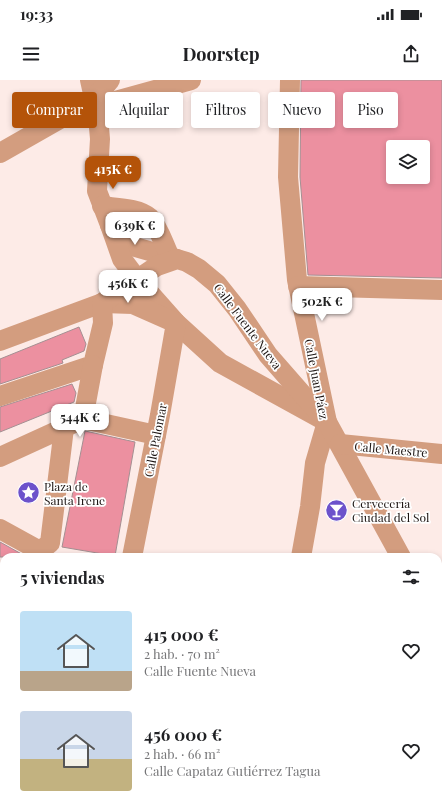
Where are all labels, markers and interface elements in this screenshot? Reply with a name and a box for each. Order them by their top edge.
text: 19:33 [20,4,53,24]
text: Doorstep [182,42,260,66]
icon: menu [20,43,42,65]
icon: share [400,43,422,65]
chip: Comprar [12,92,97,128]
chip: Alquilar [105,92,183,128]
chip: Filtros [191,92,260,128]
chip: Nuevo [268,92,335,128]
chip: Piso [343,92,398,128]
map controls [386,140,430,184]
button: layers [386,140,430,184]
pin: 415K € [80,156,146,190]
text: 415K € [94,160,132,177]
pin: 639K € [102,212,168,246]
text: 639K € [114,216,156,233]
pin: 456K € [95,270,161,304]
text: 456K € [108,274,148,291]
street label: Calle Fuente Nueva [210,280,286,372]
pin: 502K € [289,288,355,322]
text: 502K € [301,292,343,309]
street label: Calle Juan Páez [301,337,333,421]
street label: Calle Palomar [140,401,170,478]
pin: 544K € [47,404,113,438]
text: 544K € [60,408,100,425]
street label: Calle Maestre [354,438,428,460]
place label: Plaza de Santa Irene [44,478,105,508]
place icon: Plaza de Santa Irene [15,480,41,506]
place label: Cervecería Ciudad del Sol [352,495,430,525]
bar icon: Cervecería Ciudad del Sol [324,497,350,523]
text: 5 viviendas [20,566,105,588]
icon: filters [400,566,422,588]
text: 415 000 € [144,623,219,645]
icon: home [52,627,100,675]
icon: heart [400,640,422,662]
text: 2 hab. · 70 m² [144,645,220,662]
text: Calle Fuente Nueva [144,662,256,679]
text: 456 000 € [144,723,222,745]
icon: home [52,727,100,775]
icon: heart [400,740,422,762]
text: 2 hab. · 66 m² [144,745,220,762]
text: Calle Capataz Gutiérrez Tagua [144,762,320,779]

